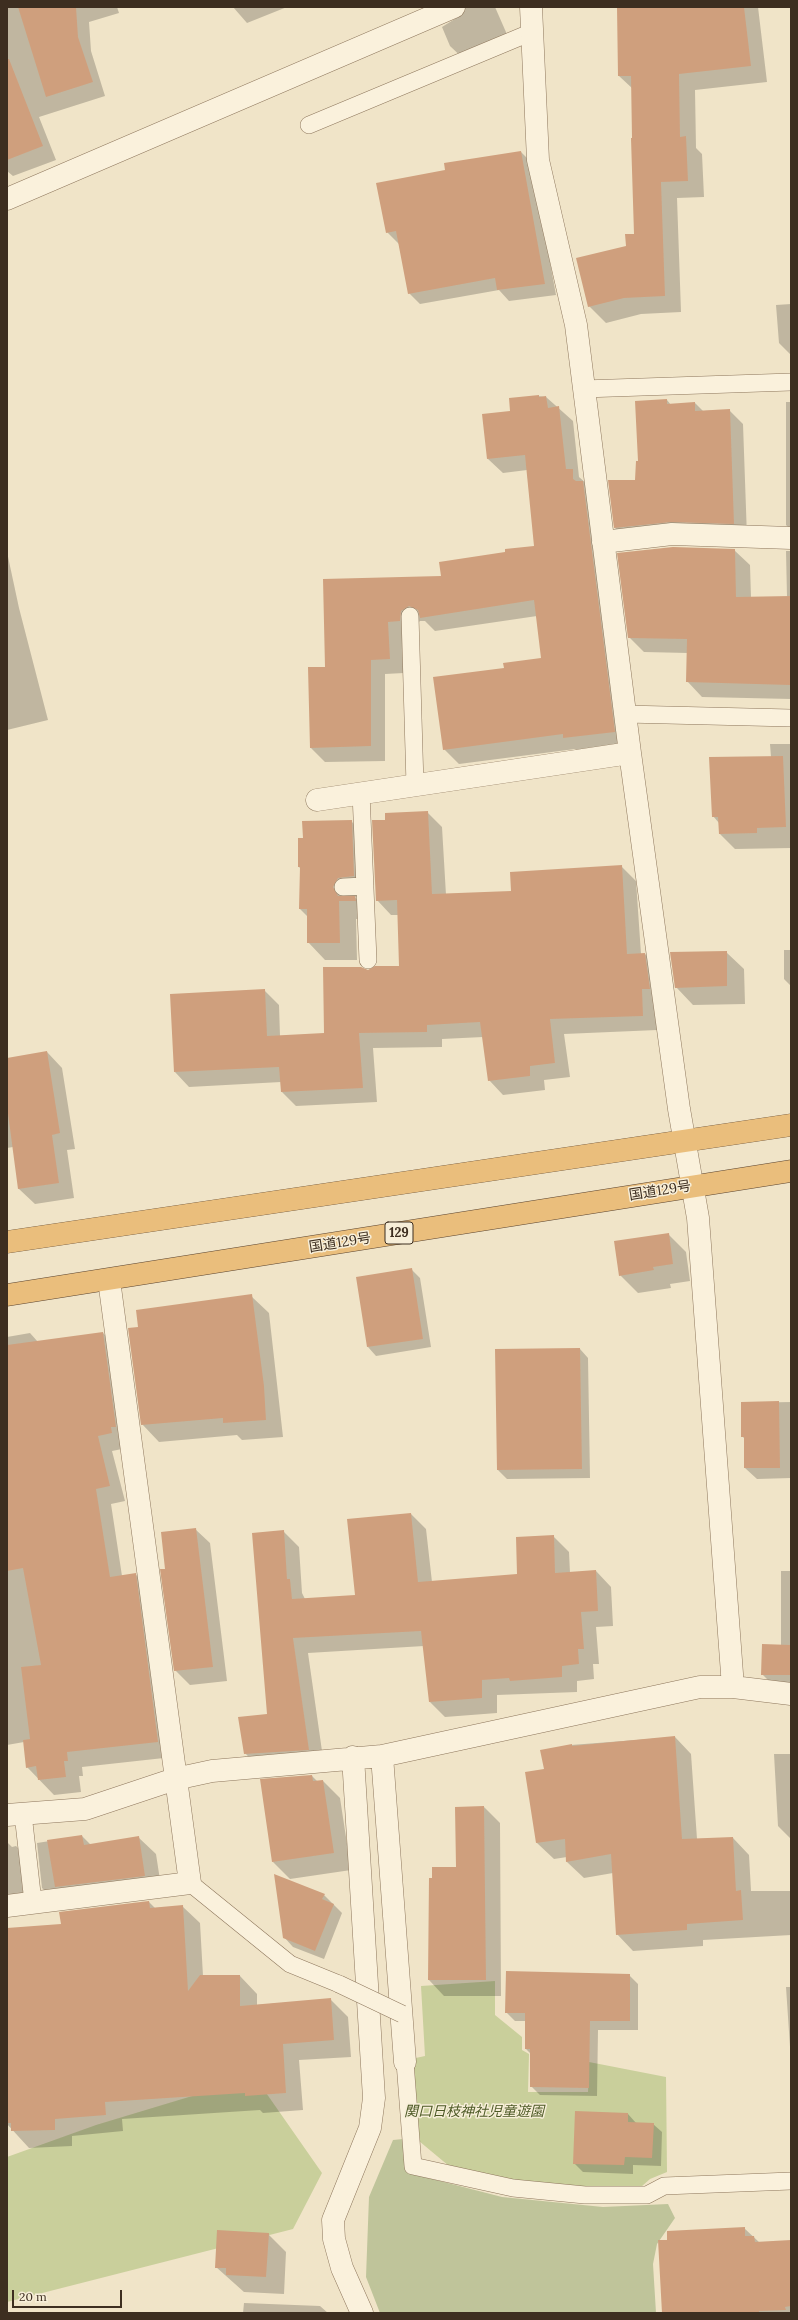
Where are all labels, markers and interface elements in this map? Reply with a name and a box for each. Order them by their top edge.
street label: 国道129号 [628,1178,692,1204]
road number: 129 [385,1222,413,1244]
street label: 国道129号 [308,1230,372,1256]
park label: 関口日枝神社児童遊園 [404,2104,544,2120]
scale bar [14,2282,124,2308]
text: 20 m [19,2289,47,2304]

